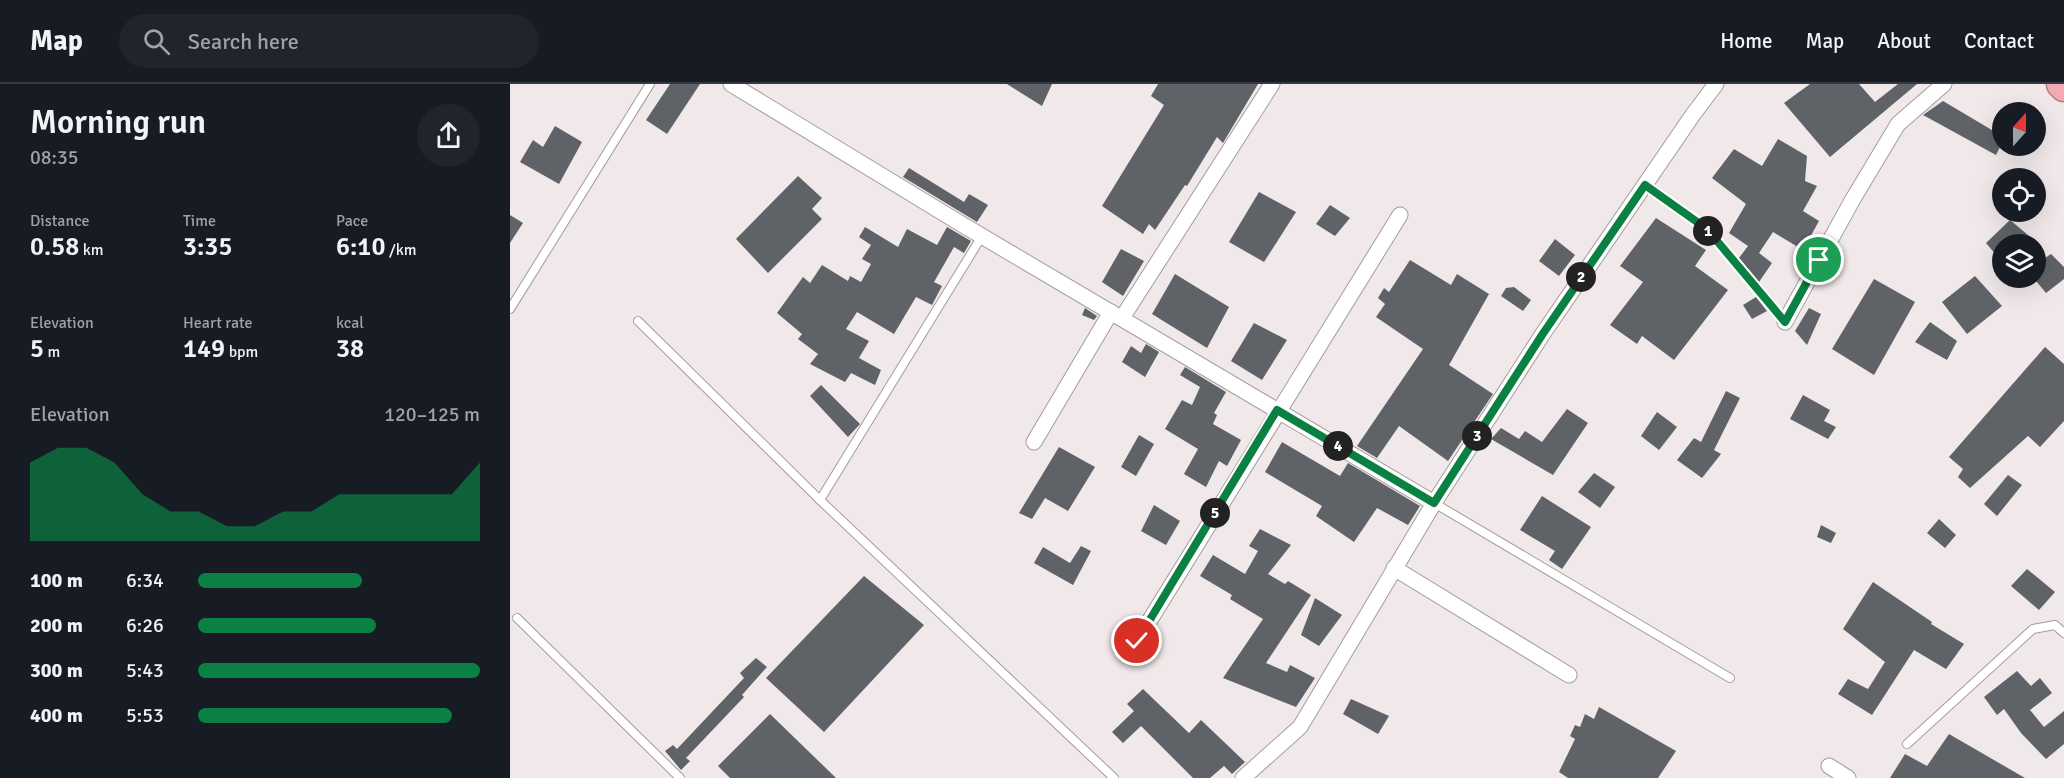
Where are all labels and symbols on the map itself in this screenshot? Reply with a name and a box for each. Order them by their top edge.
north arrow [1992,102,2046,156]
pin: 1 [1693,216,1723,246]
pin [1793,234,1844,285]
pin: 2 [1566,262,1596,292]
pin: 3 [1462,421,1492,451]
pin: 4 [1323,431,1353,461]
pin: 5 [1200,498,1230,528]
pin [1111,615,1162,666]

